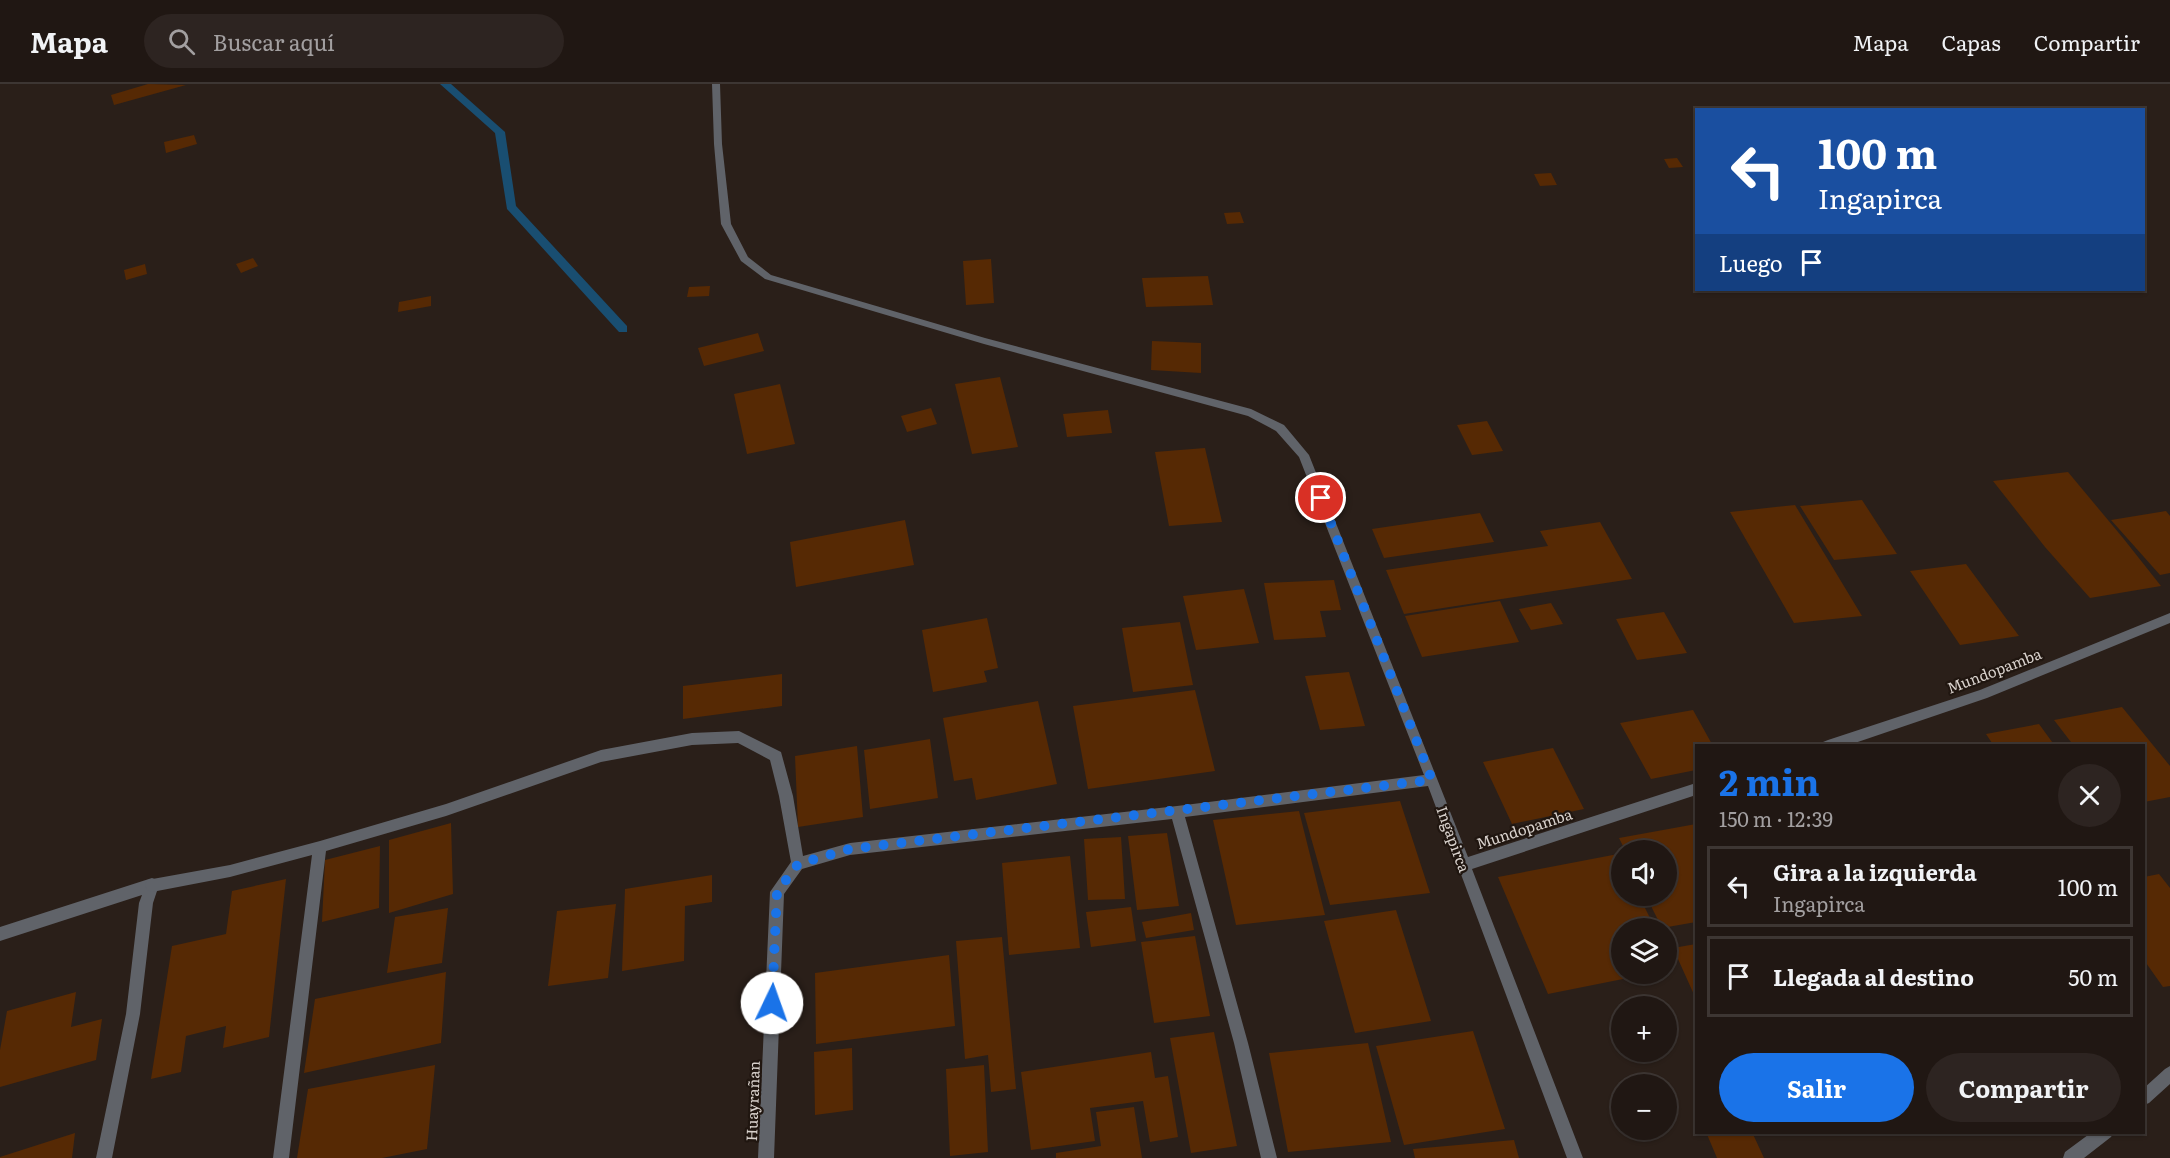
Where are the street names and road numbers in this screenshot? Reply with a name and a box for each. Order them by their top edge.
street label: Mundopamba [1943,641,2046,699]
street label: Mundopamba [1473,801,1576,854]
street label: Ingapirca [1431,803,1477,876]
street label: Huayrañan [739,1060,765,1142]

